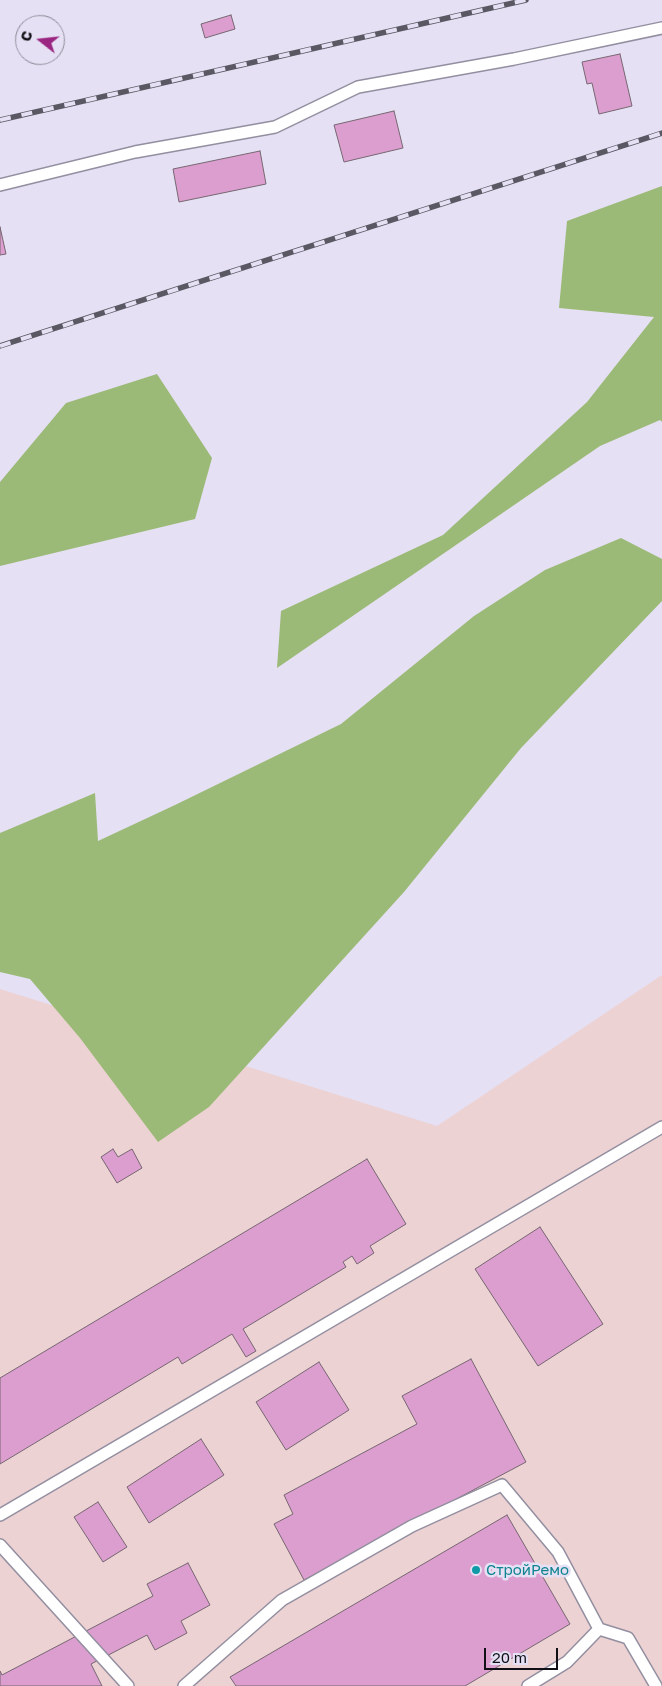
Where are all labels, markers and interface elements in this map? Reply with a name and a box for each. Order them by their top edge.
north arrow [15,15,65,65]
text: С [17,29,36,43]
place label: СтройРемо [486,1561,569,1579]
marker: СтройРемо [470,1564,482,1576]
scale bar [487,1638,561,1670]
text: 20 m [492,1648,527,1666]

